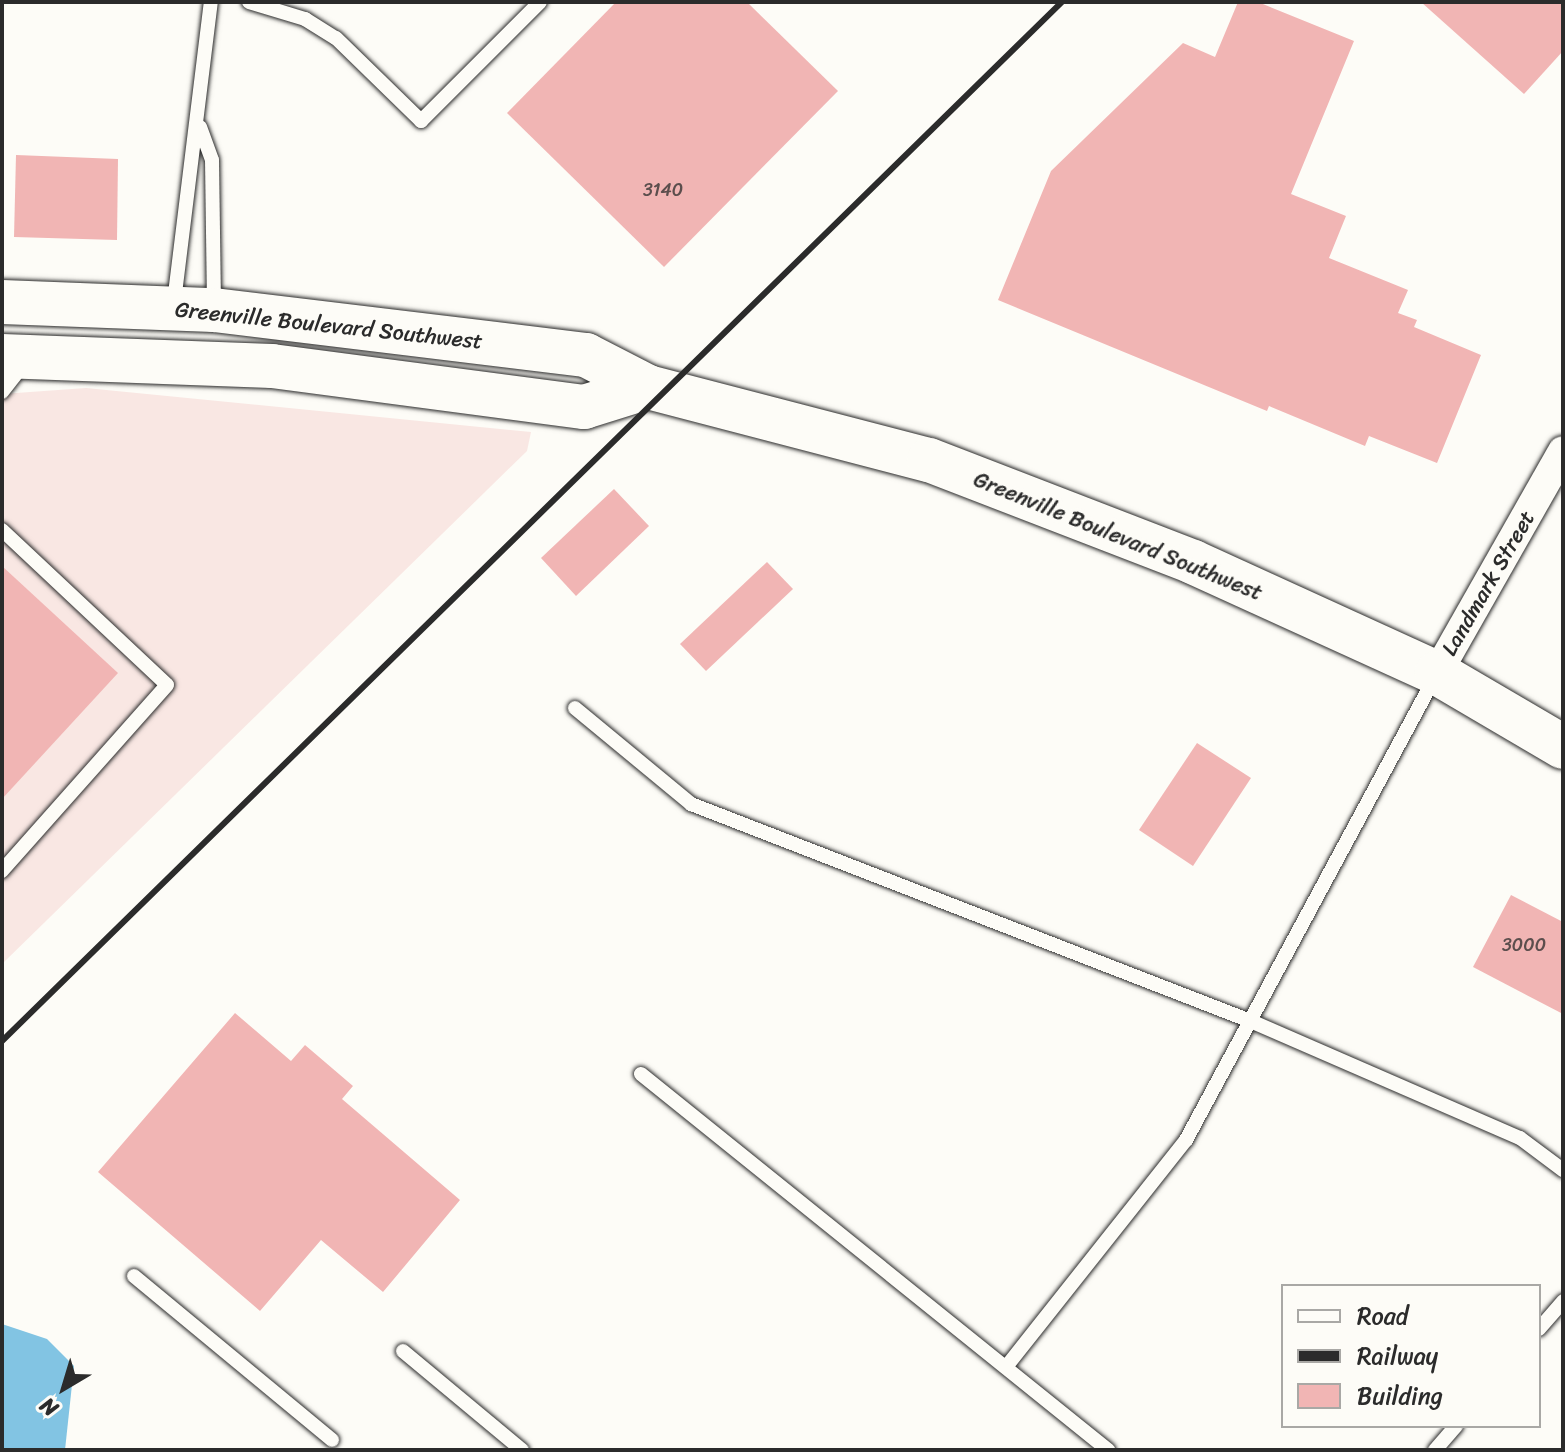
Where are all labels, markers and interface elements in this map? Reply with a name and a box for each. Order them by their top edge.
house number: 3140 [643,179,683,201]
street label: Greenville Boulevard Southwest [175,296,483,354]
street label: Greenville Boulevard Southwest [970,466,1266,606]
street label: Landmark Street [1436,506,1540,660]
house number: 3000 [1502,934,1546,956]
legend [1281,1284,1541,1428]
text: Road [1357,1295,1408,1337]
text: Railway [1357,1335,1438,1377]
north arrow [24,1348,104,1428]
text: Building [1357,1375,1443,1417]
text: N [31,1387,67,1427]

